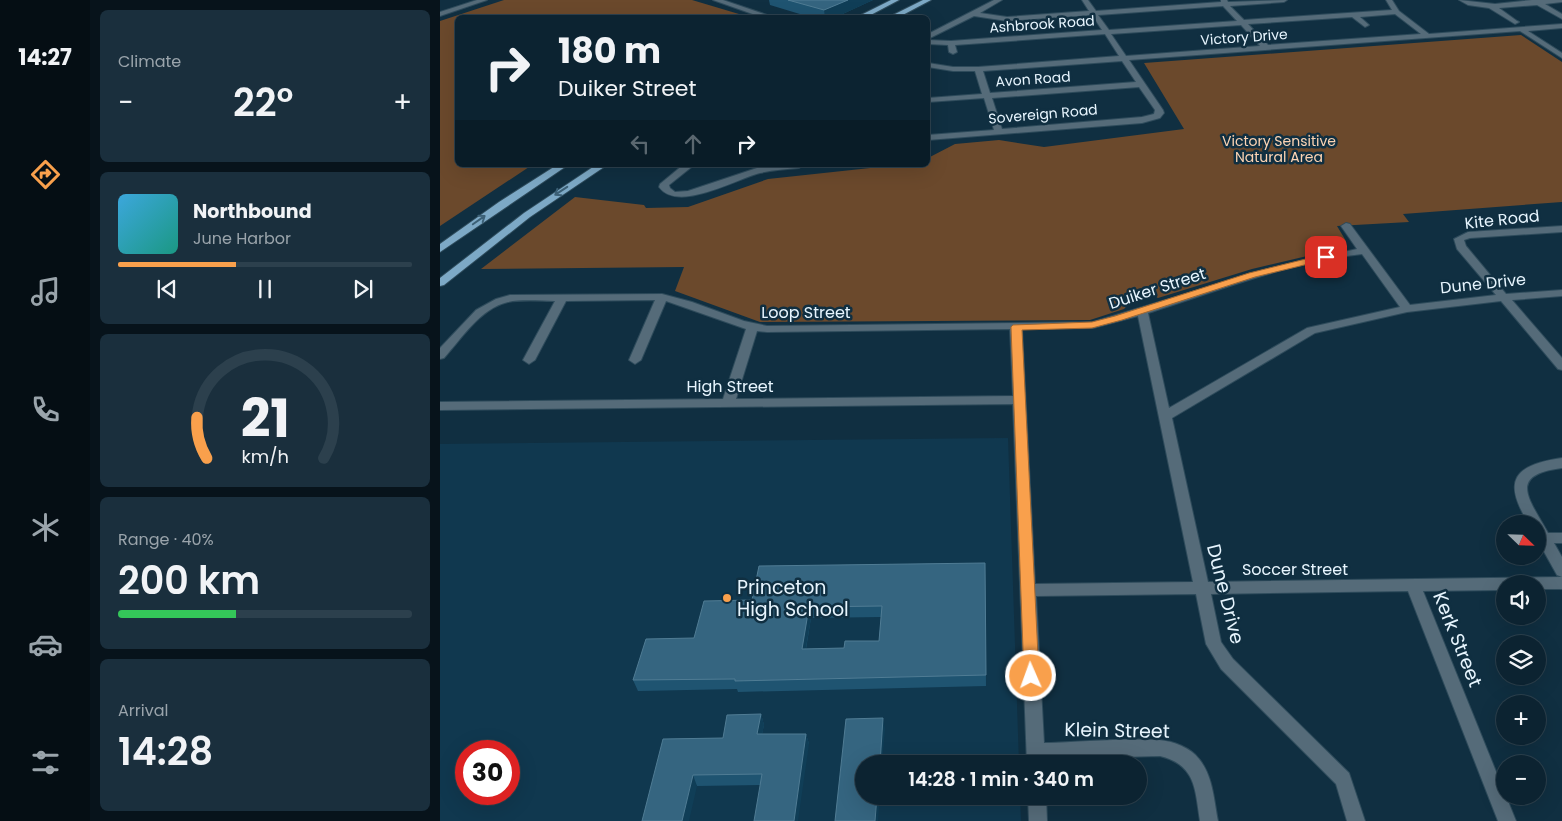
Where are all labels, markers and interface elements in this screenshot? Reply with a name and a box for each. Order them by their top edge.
street label: Ashbrook Road [989,10,1095,38]
street label: Victory Drive [1200,24,1289,50]
text: 180 m [558,26,661,75]
icon: right [475,35,540,100]
text: 14:27 [18,42,72,73]
text: Climate [118,50,181,73]
street label: Avon Road [995,66,1071,92]
text: Duiker Street [558,73,697,104]
text: 22° [233,76,293,129]
text: − [118,83,133,122]
text: + [393,83,412,122]
street label: Sovereign Road [988,99,1098,129]
icon: left [626,130,654,158]
icon: ahead [679,130,707,158]
icon: right [732,130,760,158]
park label: Victory Sensitive Natural Area [1222,131,1336,167]
icon: directions [28,157,63,192]
one-way arrow [555,187,569,197]
text: Northbound [193,198,312,225]
street label: Kite Road [1463,204,1541,235]
one-way arrow [472,215,486,225]
text: June Harbor [193,227,291,250]
pin [1305,236,1347,278]
icon: arrive [1312,243,1340,271]
street label: Duiker Street [1106,262,1209,315]
street label: Dune Drive [1439,268,1527,299]
icon: music [28,274,63,309]
icon: previous [153,275,181,303]
icon: pause [251,275,279,303]
icon: next [349,275,377,303]
street label: Loop Street [761,301,851,324]
street label: High Street [686,375,774,398]
text: 21 [240,382,290,455]
icon: phone [28,392,63,427]
text: km/h [241,444,289,469]
icon: climate [28,510,63,545]
north arrow [1496,515,1546,565]
map controls [1496,515,1546,805]
text: Range · 40% [118,528,214,551]
street label: Dune Drive [1200,541,1251,647]
text: 200 km [118,554,260,607]
street label: Soccer Street [1242,558,1348,581]
place label: Princeton High School [737,574,849,623]
button: sound [1496,575,1546,625]
street label: Kerk Street [1426,587,1489,691]
marker: Princeton High School [721,592,733,604]
icon: car [28,627,63,662]
button: layers [1496,635,1546,685]
position arrow [1004,649,1056,701]
button: + [1496,695,1546,745]
text: Arrival [118,699,168,722]
street label: Klein Street [1064,716,1170,745]
text: 14:28 [118,725,213,778]
speed limit sign: 30 [455,740,520,805]
icon: filters [28,745,63,780]
button: − [1496,755,1546,805]
text: 14:28 · 1 min · 340 m [908,766,1094,793]

